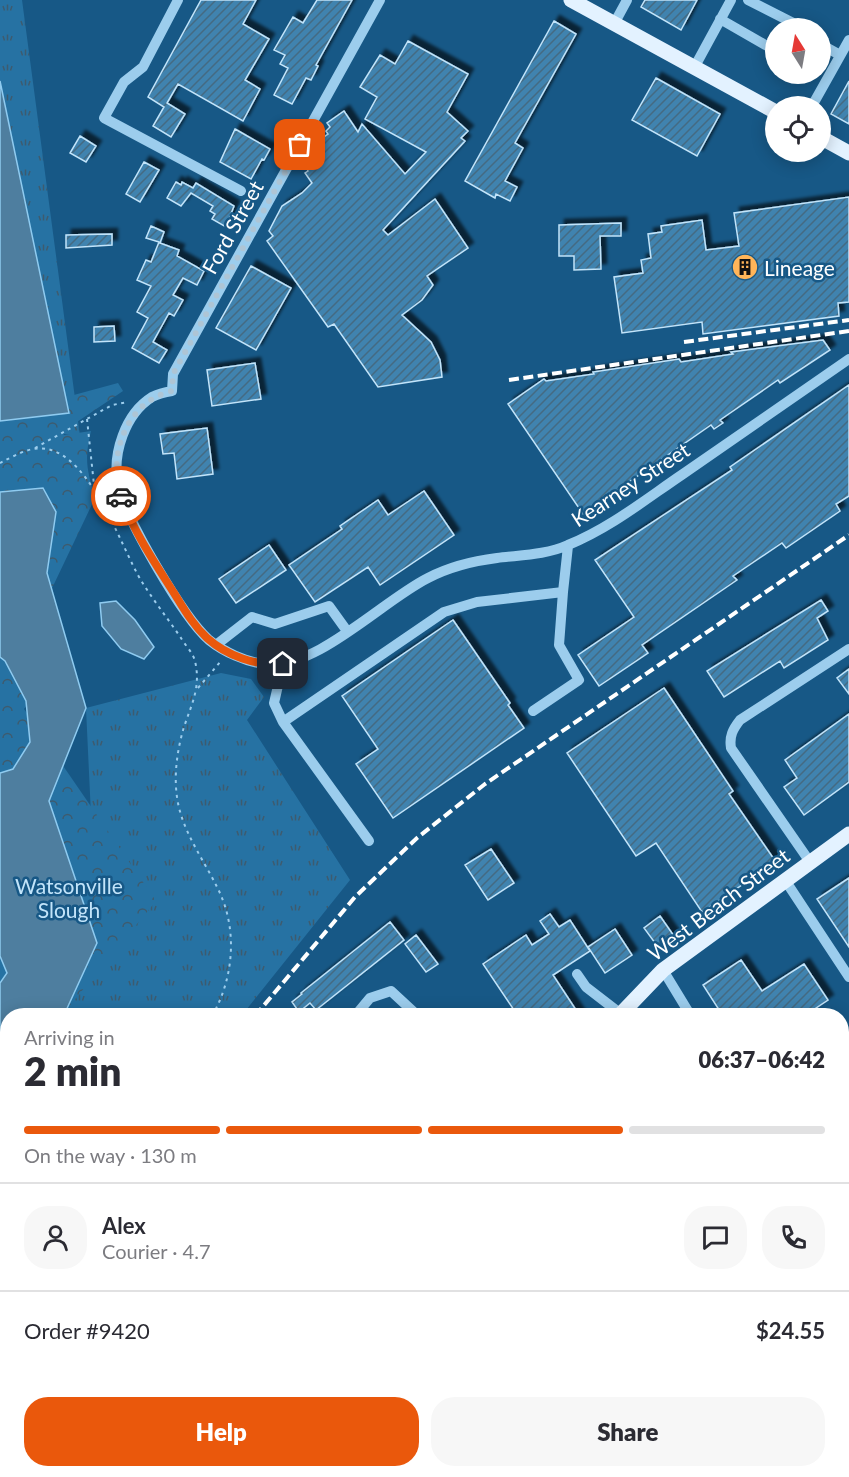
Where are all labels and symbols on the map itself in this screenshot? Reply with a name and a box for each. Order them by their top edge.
north arrow [765,18,831,84]
pin [274,119,325,170]
street label: Ford Street [196,176,268,278]
building icon: Lineage [730,252,760,282]
place label: Lineage [764,255,835,280]
street label: Kearney Street [566,436,694,531]
courier [91,466,151,526]
pin [257,638,308,689]
street label: West Beach Street [642,842,794,965]
park label: Watsonville Slough [15,873,123,922]

